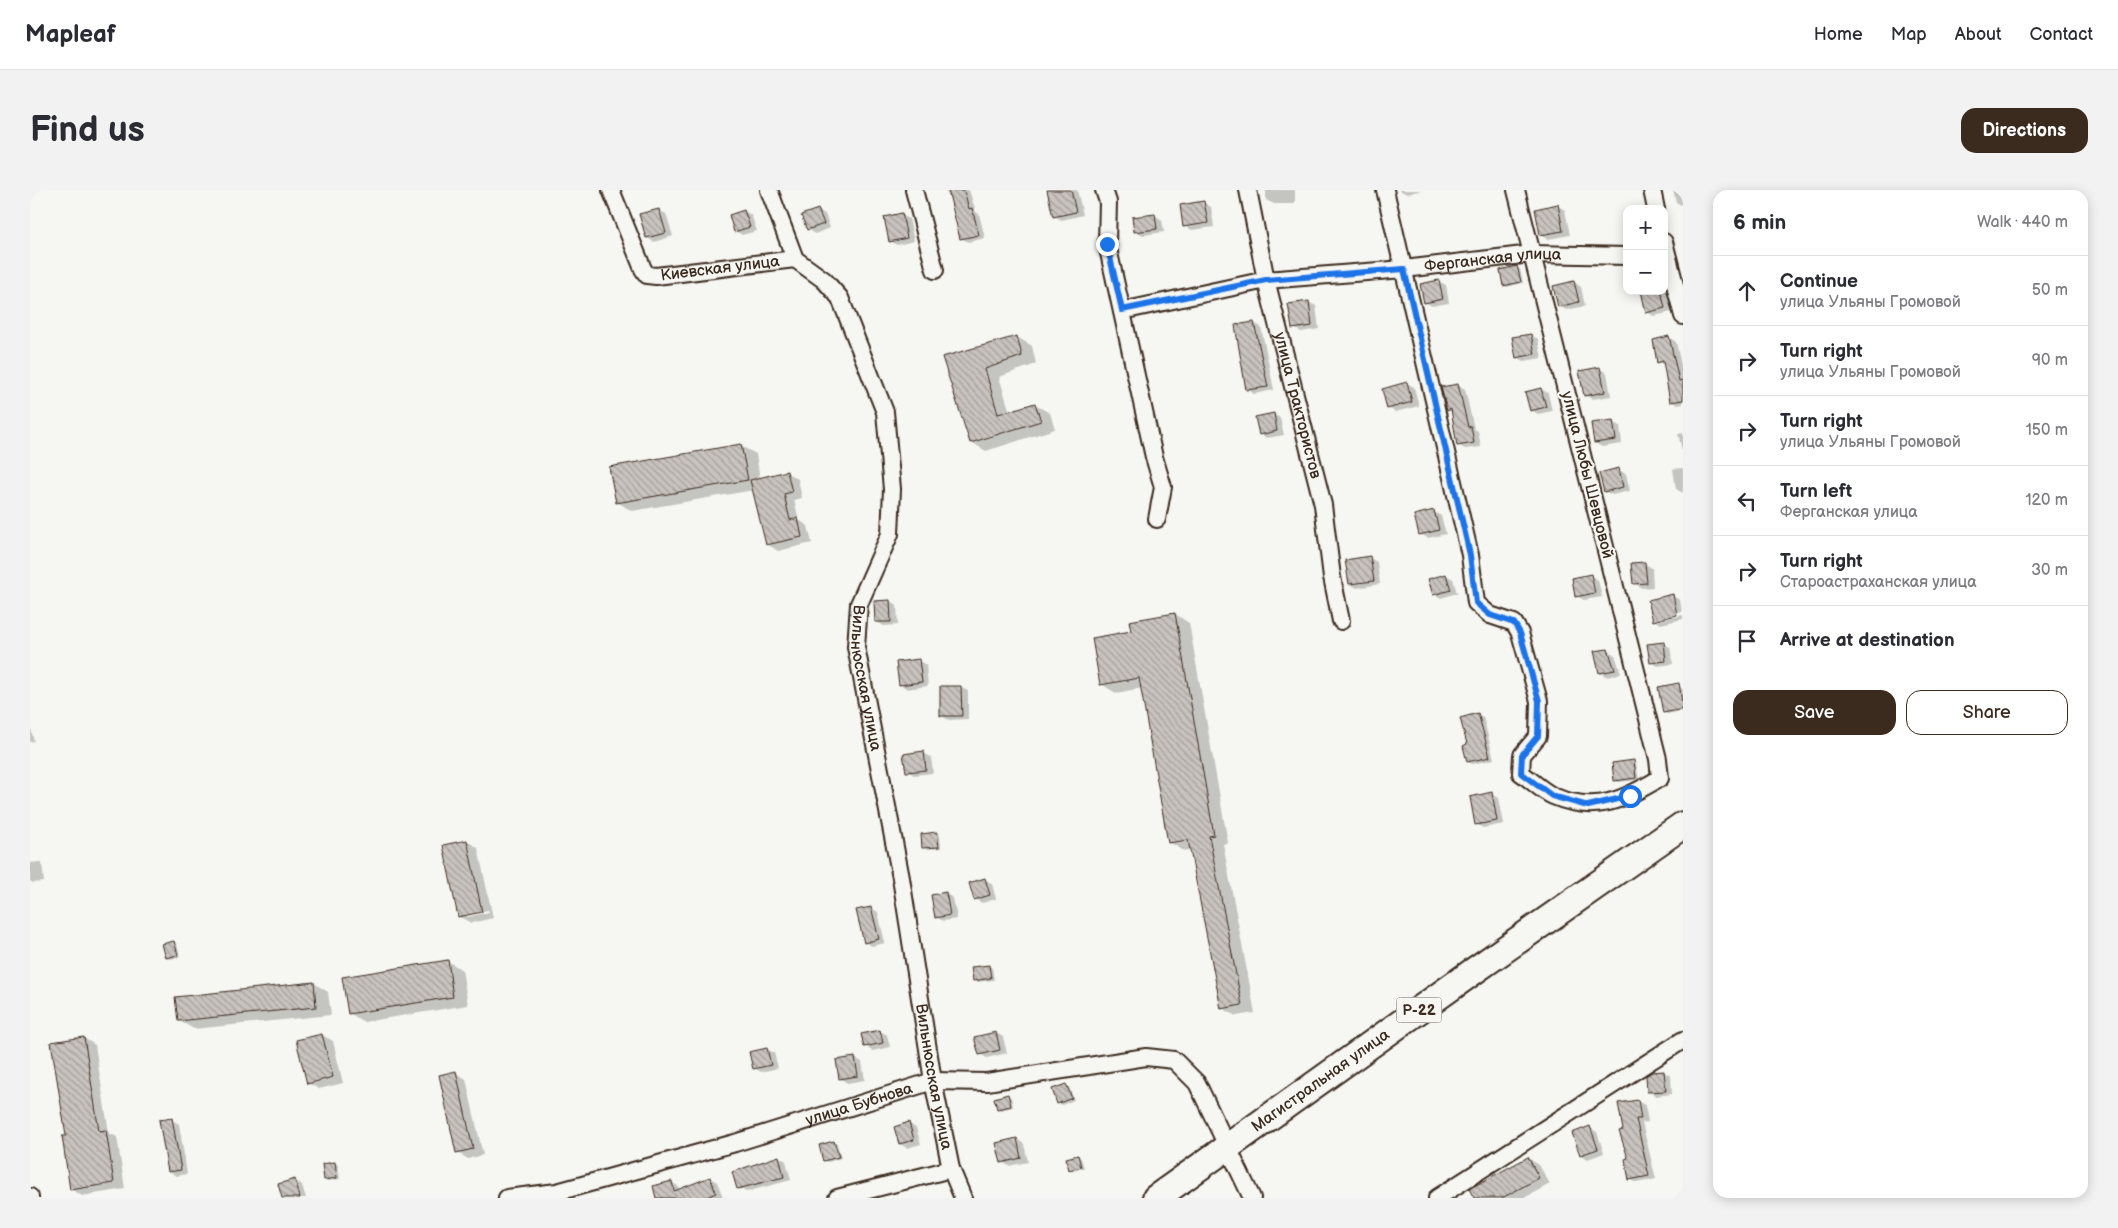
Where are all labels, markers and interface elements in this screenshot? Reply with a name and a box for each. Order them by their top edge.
text: Mapleaf [25,20,116,49]
text: Home [1814,24,1863,45]
text: Map [1891,24,1927,45]
text: About [1955,24,2002,45]
text: Contact [2030,24,2093,45]
button: Directions [1961,108,2088,153]
text: Find us [30,109,145,152]
map controls [1623,205,1668,295]
button: + [1623,205,1668,250]
text: 6 min [1733,210,1786,235]
text: Walk · 440 m [1977,213,2068,232]
route end [1096,233,1119,256]
street label: Ферганская улица [1423,244,1562,276]
button: − [1623,250,1668,295]
street label: Киевская улица [659,251,781,285]
text: Continue [1780,270,1858,293]
icon: ahead [1733,277,1761,305]
text: 50 m [2032,281,2068,300]
text: улица Ульяны Громовой [1780,293,1961,312]
street label: улица Трактористов [1270,330,1326,481]
text: Turn right [1780,340,1863,363]
icon: right [1733,347,1761,375]
text: 90 m [2032,351,2068,370]
text: улица Ульяны Громовой [1780,363,1961,382]
street label: улица Любы Шевцовой [1557,389,1617,561]
text: Turn right [1780,410,1863,433]
icon: right [1733,417,1761,445]
text: 150 m [2026,421,2068,440]
text: улица Ульяны Громовой [1780,433,1961,452]
text: Turn left [1780,480,1852,503]
icon: left [1733,487,1761,515]
text: 120 m [2025,491,2068,510]
text: Ферганская улица [1780,503,1918,522]
text: Turn right [1780,550,1863,573]
icon: right [1733,557,1761,585]
text: 30 m [2031,561,2068,580]
text: Староастраханская улица [1780,573,1977,592]
street label: Вильнюсская улица [846,604,886,753]
icon: arrive [1733,627,1761,655]
text: Arrive at destination [1780,629,1955,652]
button: Save [1733,690,1896,735]
button: Share [1906,690,2068,735]
route start [1619,785,1642,808]
road number: Р-22 [1396,998,1442,1022]
street label: Вильнюсская улица [911,1002,956,1152]
street label: Магистральная улица [1248,1025,1393,1136]
street label: улица Бубнова [803,1078,915,1130]

